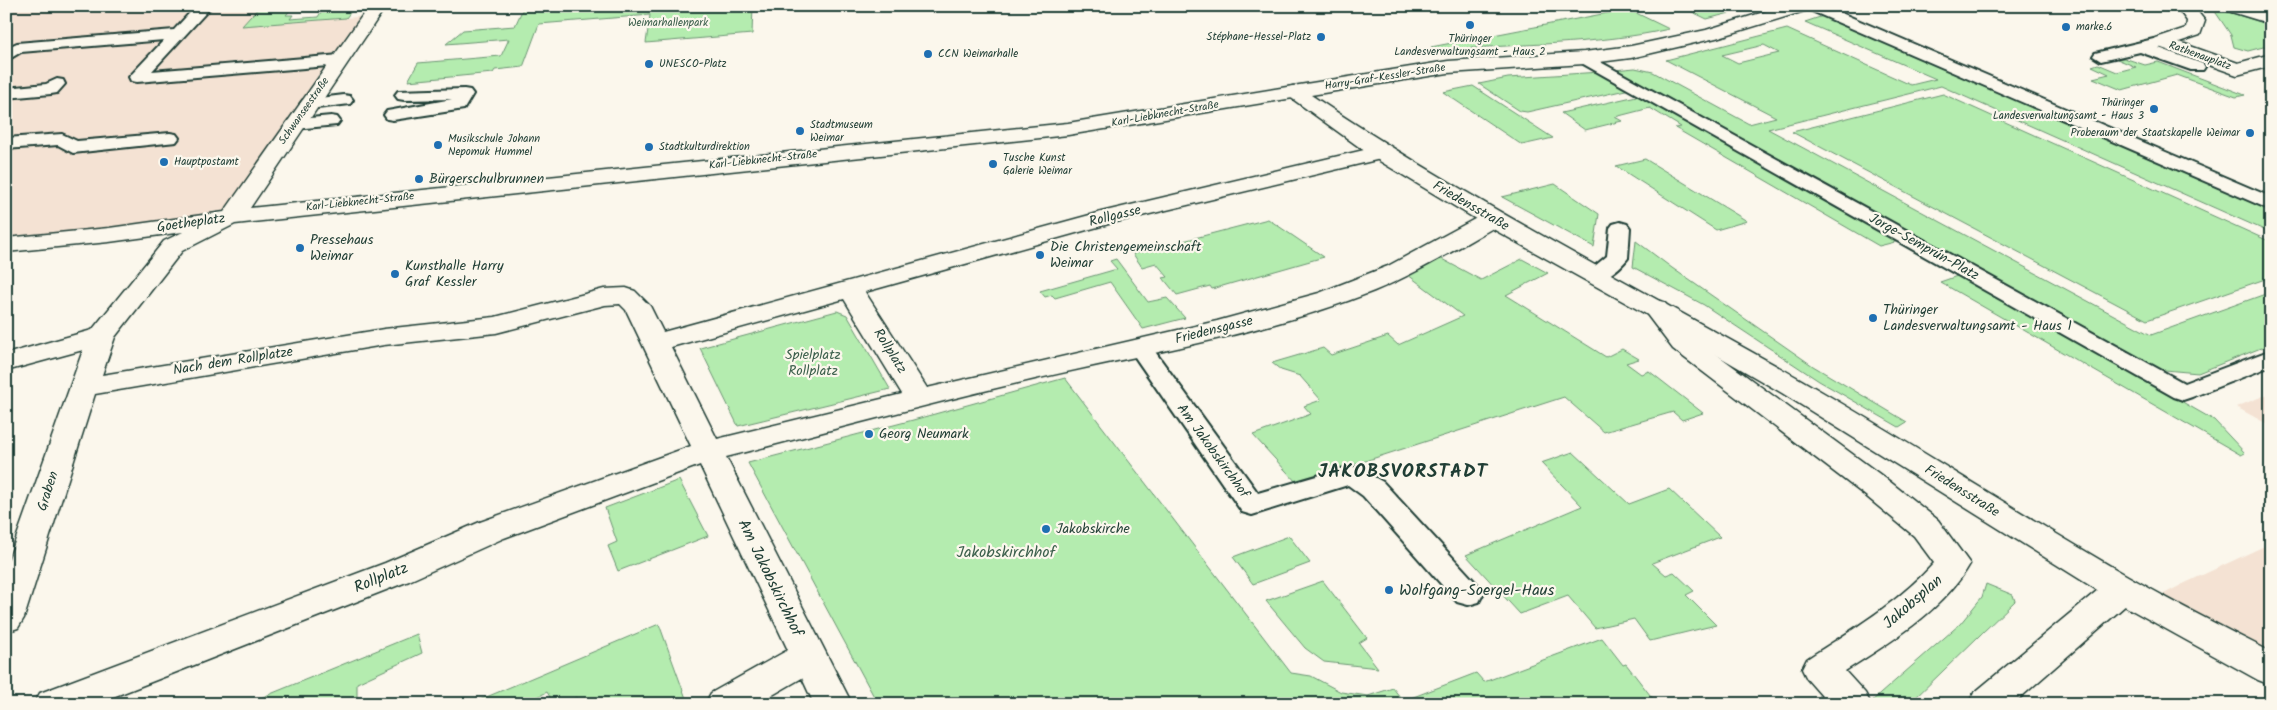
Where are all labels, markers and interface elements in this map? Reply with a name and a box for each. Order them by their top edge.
park label: Weimarhallenpark [628,14,709,32]
place label: marke.6 [2076,18,2112,36]
marker: Thüringer Landesverwaltungsamt - Haus 2 [1464,19,1476,31]
marker: marke.6 [2060,21,2072,33]
place label: Stéphane-Hessel-Platz [1207,28,1311,46]
place label: Thüringer Landesverwaltungsamt - Haus 2 [1394,30,1546,61]
marker: Stéphane-Hessel-Platz [1315,31,1327,43]
street label: Rathenauplatz [2166,36,2234,76]
place label: CCN Weimarhalle [938,45,1018,63]
marker: CCN Weimarhalle [922,48,934,60]
place label: UNESCO-Platz [659,55,727,73]
marker: UNESCO-Platz [643,58,655,70]
street label: Harry-Graf-Kessler-Straße [1323,59,1447,95]
street label: Schwanseestraße [274,74,334,148]
place label: Thüringer Landesverwaltungsamt - Haus 3 [1993,94,2145,125]
street label: Karl-Liebknecht-Straße [1110,96,1220,132]
marker: Thüringer Landesverwaltungsamt - Haus 3 [2148,103,2160,115]
place label: Stadtmuseum Weimar [810,116,873,147]
place label: Proberaum der Staatskapelle Weimar [2071,124,2241,142]
marker: Stadtmuseum Weimar [794,125,806,137]
marker: Proberaum der Staatskapelle Weimar [2244,127,2256,139]
place label: Musikschule Johann Nepomuk Hummel [448,130,540,161]
place label: Stadtkulturdirektion [659,138,750,156]
marker: Musikschule Johann Nepomuk Hummel [432,139,444,151]
marker: Stadtkulturdirektion [643,141,655,153]
street label: Karl-Liebknecht-Straße [708,145,818,175]
place label: Tusche Kunst Galerie Weimar [1003,149,1073,180]
place label: Hauptpostamt [174,153,239,171]
marker: Hauptpostamt [158,156,170,168]
marker: Tusche Kunst Galerie Weimar [987,158,999,170]
place label: Bürgerschulbrunnen [429,168,544,190]
marker: Bürgerschulbrunnen [413,173,425,185]
street label: Friedensstraße [1429,175,1514,237]
street label: Karl-Liebknecht-Straße [305,187,415,217]
street label: Rollgasse [1087,199,1144,233]
street label: Goetheplatz [155,207,227,239]
street label: Jorge-Semprún-Platz [1865,208,1983,286]
place label: Pressehaus Weimar [310,229,374,267]
place label: Die Christengemeinschaft Weimar [1050,236,1202,274]
marker: Pressehaus Weimar [294,242,306,254]
marker: Die Christengemeinschaft Weimar [1034,249,1046,261]
place label: Kunsthalle Harry Graf Kessler [405,255,504,293]
marker: Kunsthalle Harry Graf Kessler [389,268,401,280]
place label: Thüringer Landesverwaltungsamt - Haus 1 [1883,299,2072,337]
street label: Friedensgasse [1173,310,1256,350]
marker: Thüringer Landesverwaltungsamt - Haus 1 [1867,312,1879,324]
street label: Rollplatz [868,324,912,378]
street label: Nach dem Rollplatze [171,341,295,381]
park label: Spielplatz Rollplatz [785,344,841,382]
street label: Am Jakobskirchhof [1171,399,1256,504]
place label: Georg Neumark [879,423,969,445]
marker: Georg Neumark [863,428,875,440]
district label: JAKOBSVORSTADT [1318,457,1489,487]
street label: Friedensstraße [1920,459,2005,523]
street label: Graben [31,468,65,514]
street label: Am Jakobskirchhof [731,515,810,643]
place label: Jakobskirche [1056,518,1131,540]
marker: Jakobskirche [1040,523,1052,535]
park label: Jakobskirchhof [956,540,1058,565]
street label: Rollplatz [350,556,412,600]
street label: Jakobsplan [1877,569,1949,635]
place label: Wolfgang-Soergel-Haus [1399,578,1554,603]
marker: Wolfgang-Soergel-Haus [1383,584,1395,596]

